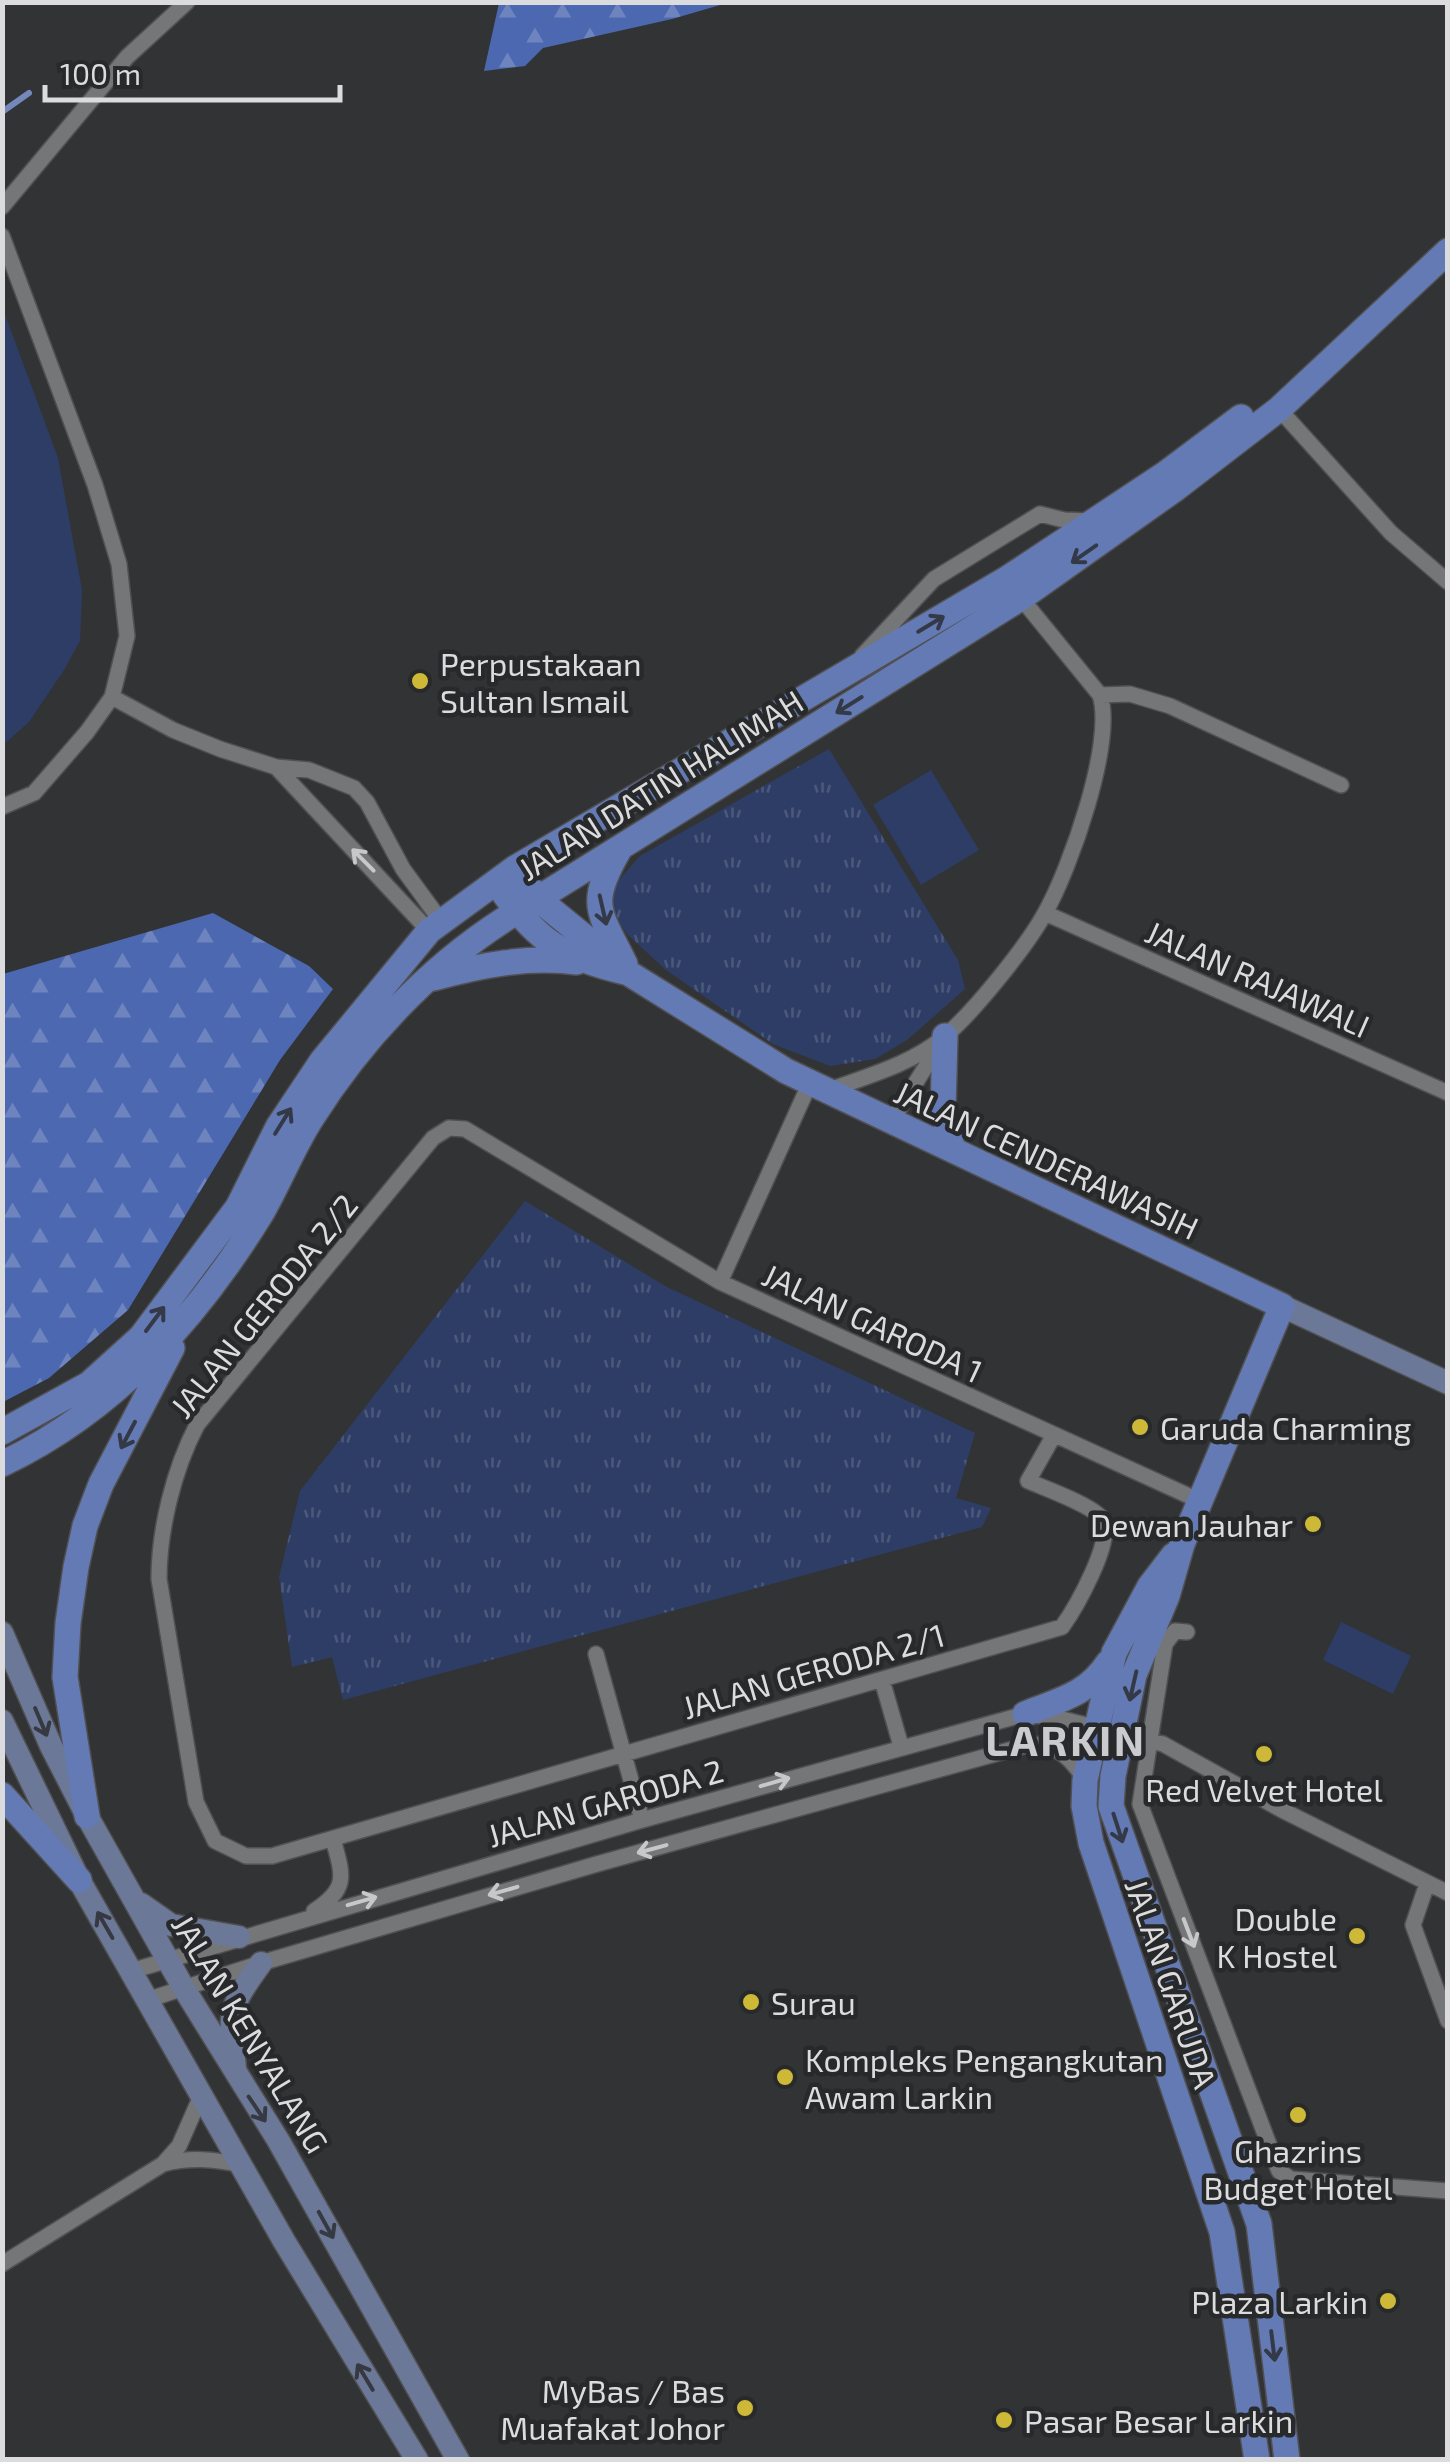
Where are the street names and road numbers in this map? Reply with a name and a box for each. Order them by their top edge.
street label: JALAN DATIN HALIMAH [511,681,809,887]
street label: JALAN RAJAWALI [1140,912,1376,1044]
street label: JALAN CENDERAWASIH [889,1072,1205,1246]
street label: JALAN GERODA 2/2 [161,1186,365,1424]
street label: JALAN GARODA 1 [757,1254,989,1390]
street label: JALAN GERODA 2/1 [678,1614,948,1726]
street label: JALAN GARODA 2 [483,1750,727,1854]
street label: JALAN GARUDA [1118,1873,1226,2093]
street label: JALAN KENYALANG [165,1907,337,2159]

